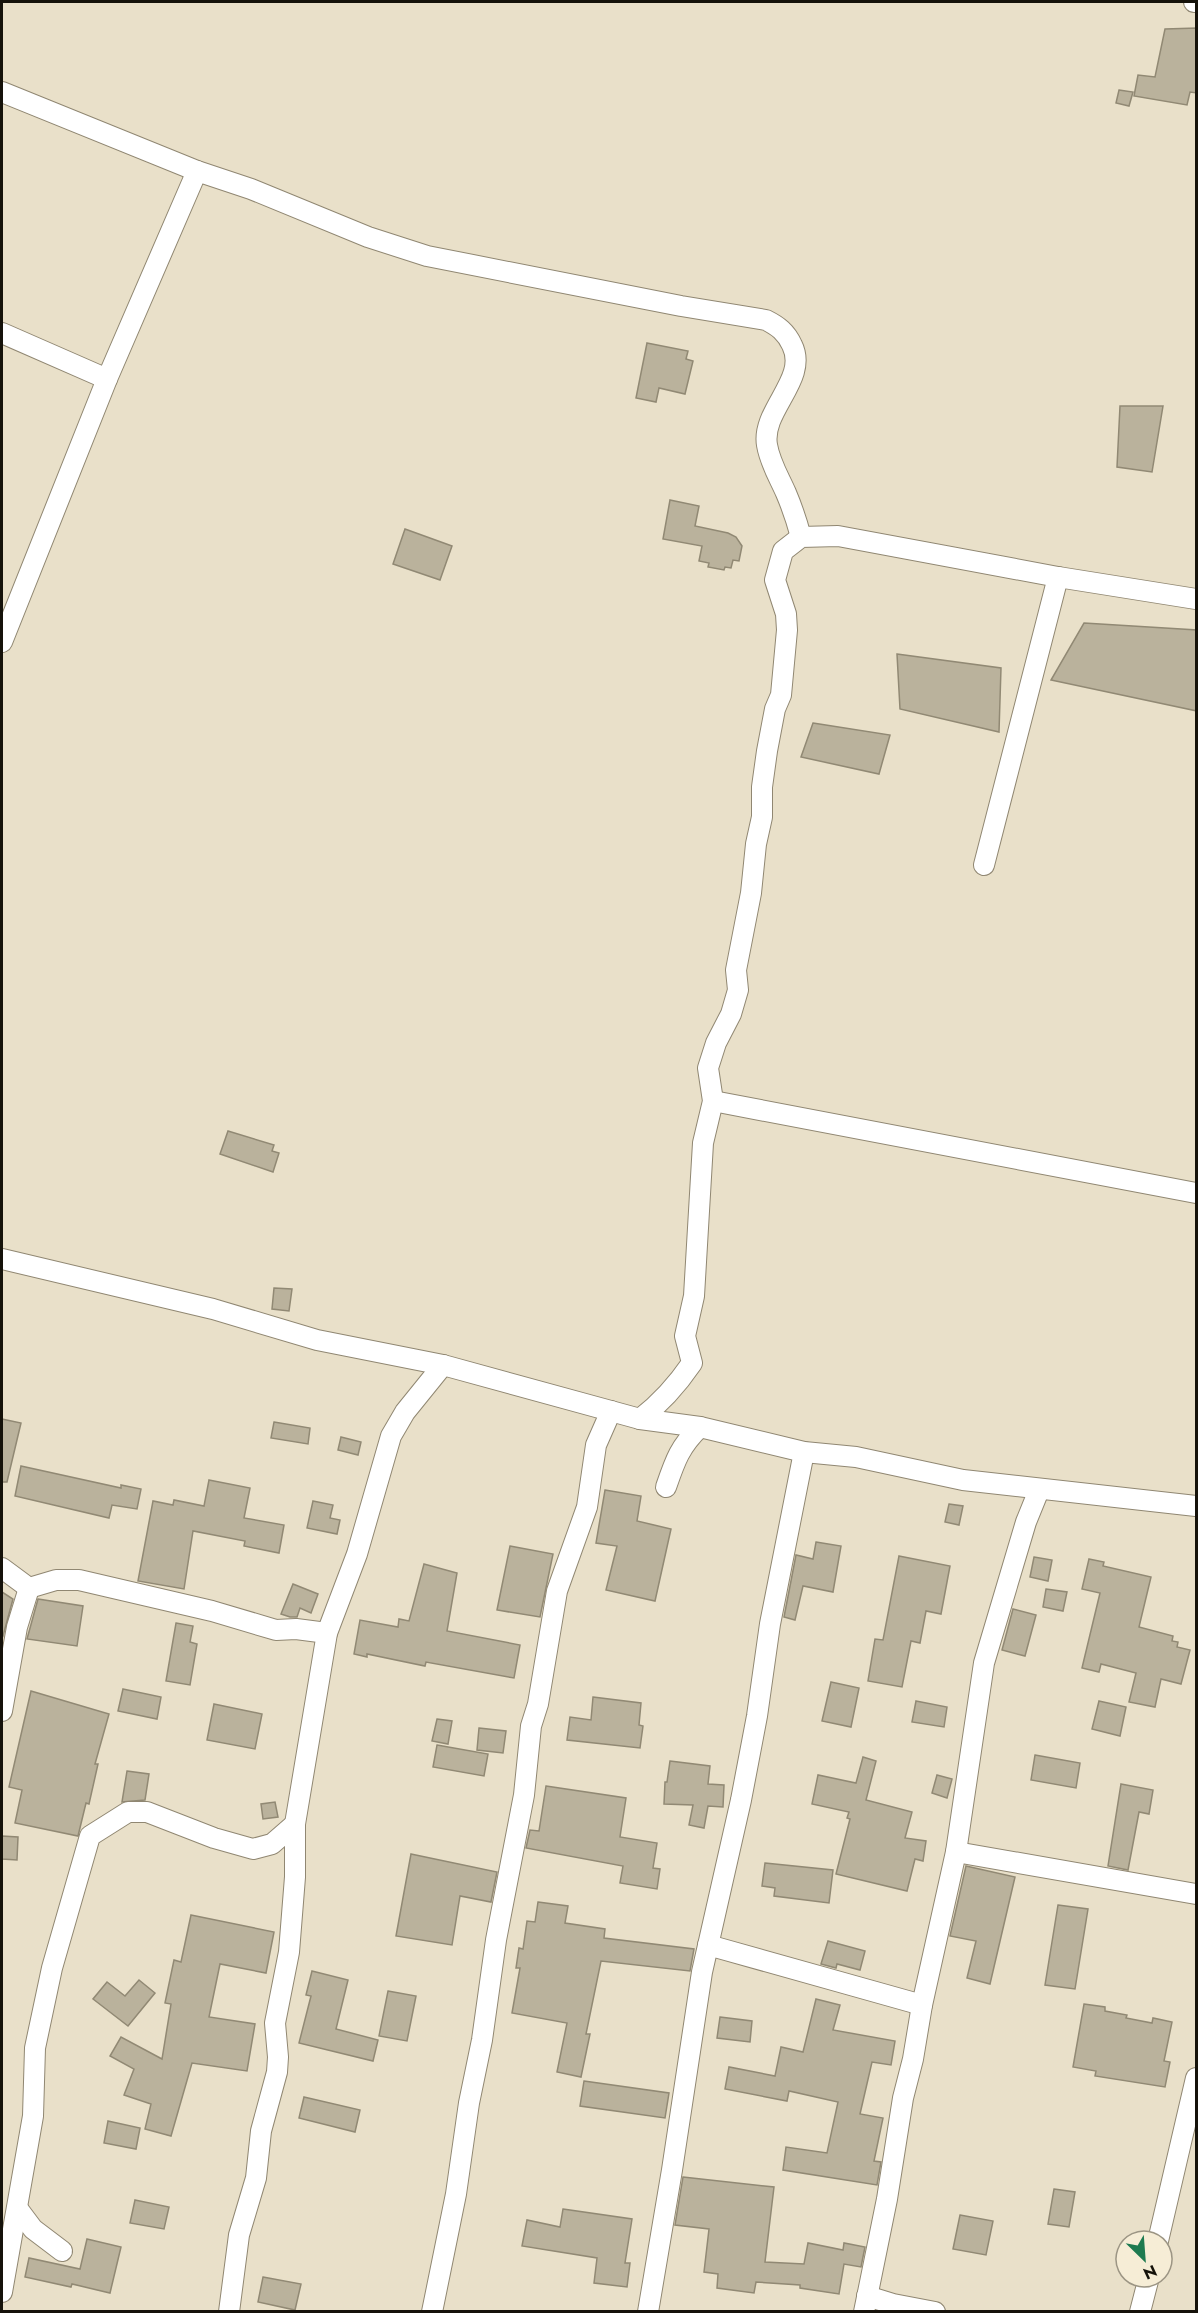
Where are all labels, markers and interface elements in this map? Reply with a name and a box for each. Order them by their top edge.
north arrow [1114,2229,1174,2289]
text: N [1140,2259,1161,2285]

